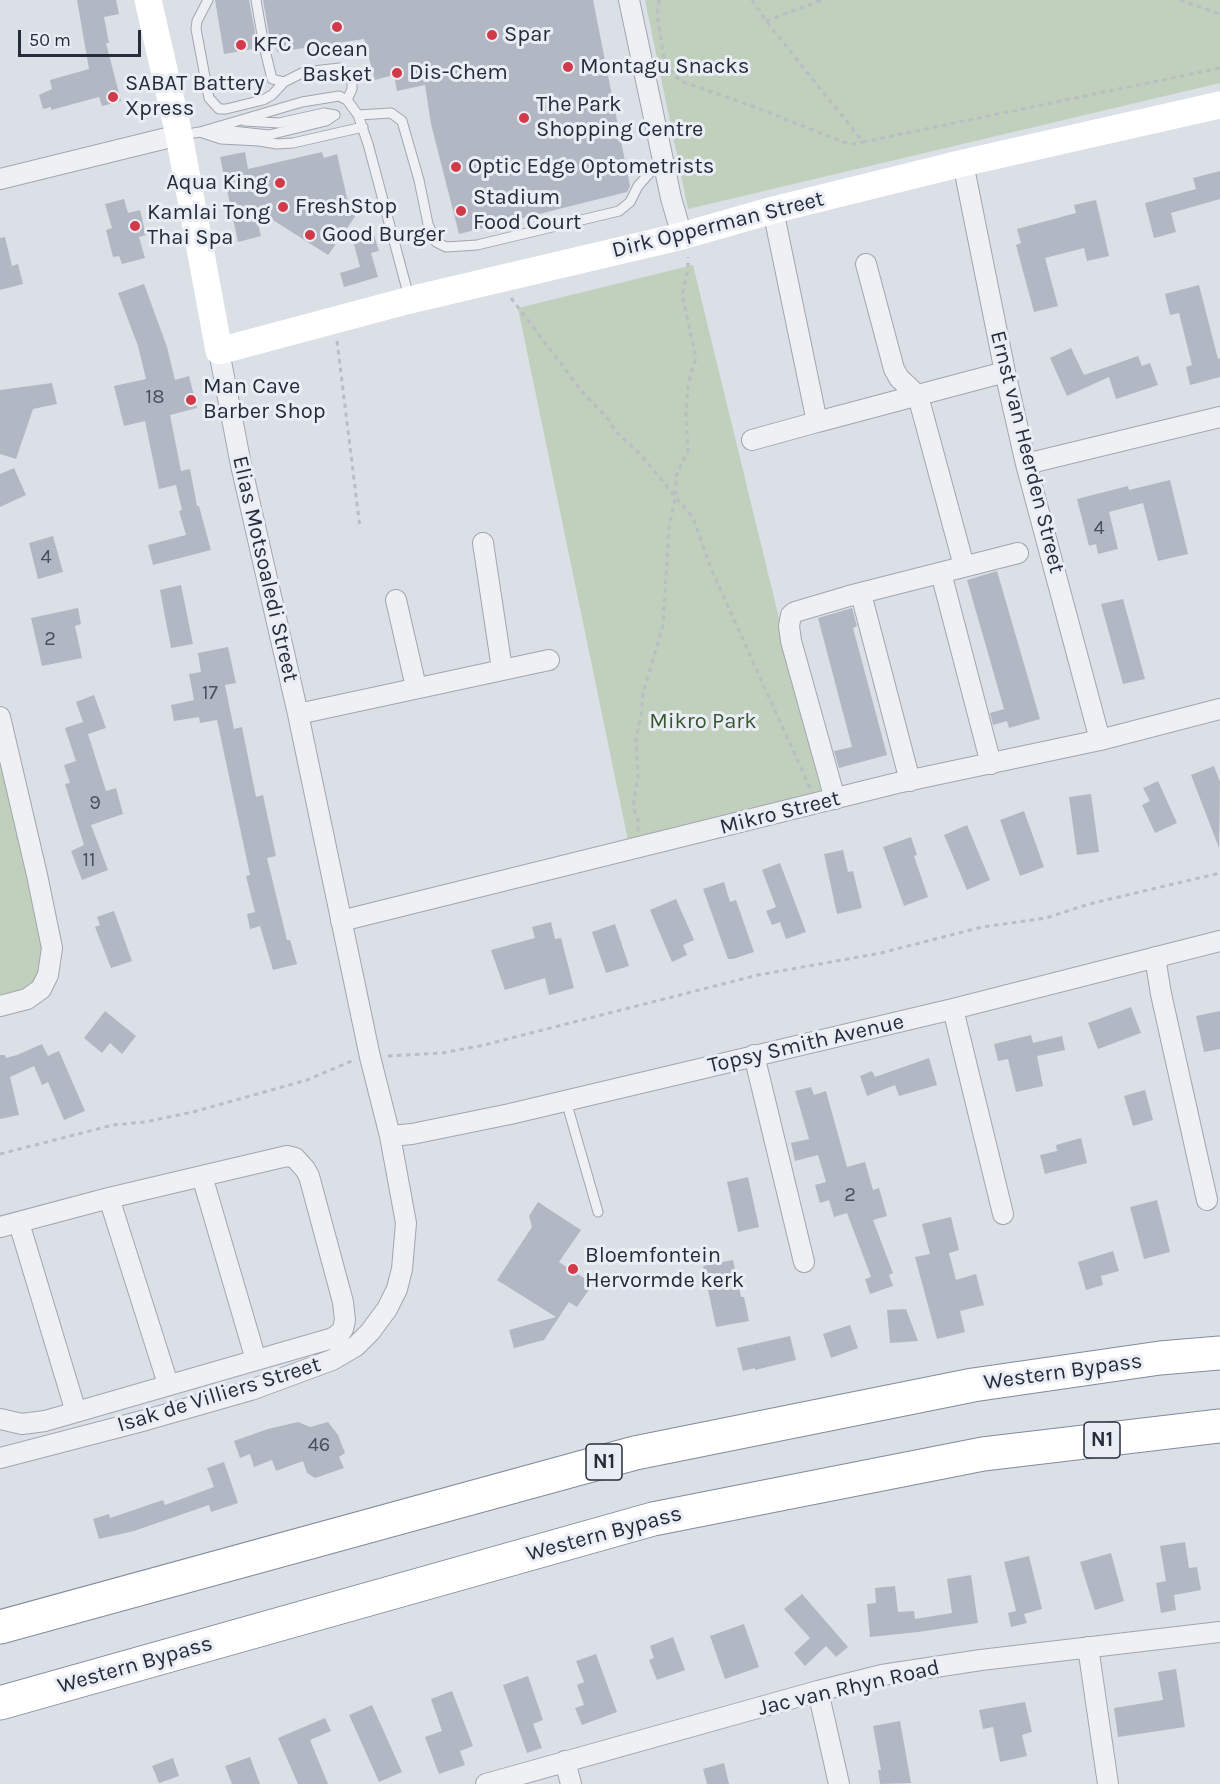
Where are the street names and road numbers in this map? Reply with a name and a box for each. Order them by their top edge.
street label: Dirk Opperman Street [609,186,827,264]
street label: Ernst van Heerden Street [984,328,1070,576]
street label: Elias Motsoaledi Street [226,453,304,685]
street label: Mikro Street [717,785,843,841]
street label: Topsy Smith Avenue [705,1009,907,1079]
street label: Western Bypass [982,1348,1144,1396]
street label: Isak de Villiers Street [114,1351,324,1439]
road number: N1 [1084,1422,1120,1458]
road number: N1 [586,1444,622,1480]
street label: Western Bypass [523,1501,685,1567]
street label: Western Bypass [55,1630,215,1700]
street label: Jac van Rhyn Road [756,1654,942,1722]

